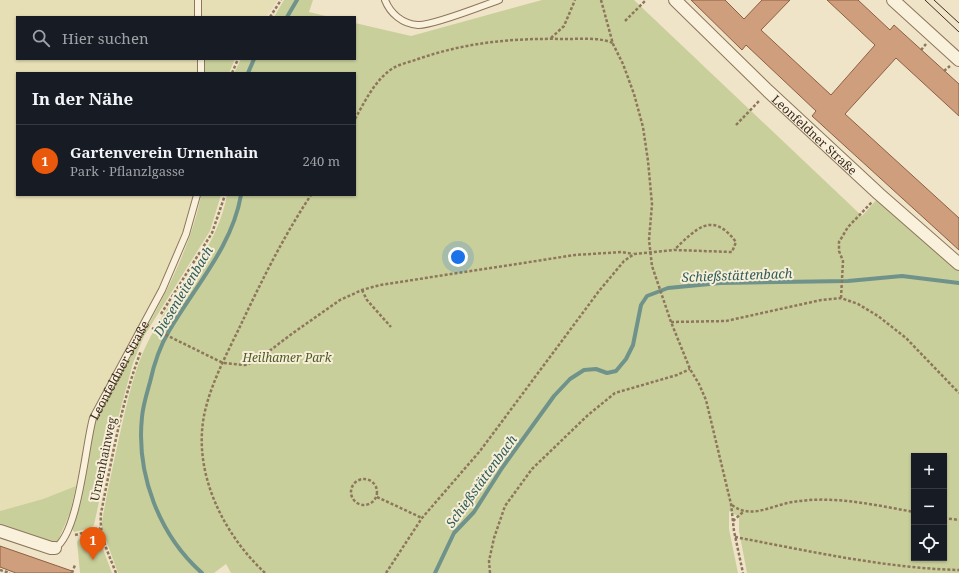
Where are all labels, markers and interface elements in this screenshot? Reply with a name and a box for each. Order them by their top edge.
search box [16,16,356,60]
icon: search [30,27,52,49]
text: Hier suchen [62,28,149,48]
text: In der Nähe [32,87,133,110]
street label: Leonfeldner Straße [768,91,861,178]
text: Gartenverein Urnenhain [70,142,258,162]
text: 1 [41,152,49,170]
text: 240 m [303,152,340,170]
text: Park · Pflanzlgasse [70,162,185,180]
water label: Diesenleitenbach [148,242,217,340]
your location [448,247,468,267]
water label: Schießstättenbach [681,264,793,286]
street label: Leonfeldner Straße [85,317,153,423]
park label: Heilhamer Park [241,349,333,366]
street label: Urnenhainweg [86,415,120,503]
water label: Schießstättenbach [441,431,521,531]
map controls [911,453,947,561]
button: + [911,453,947,489]
button: − [911,489,947,525]
button: locate [911,525,947,561]
pin: 1 [80,527,106,560]

